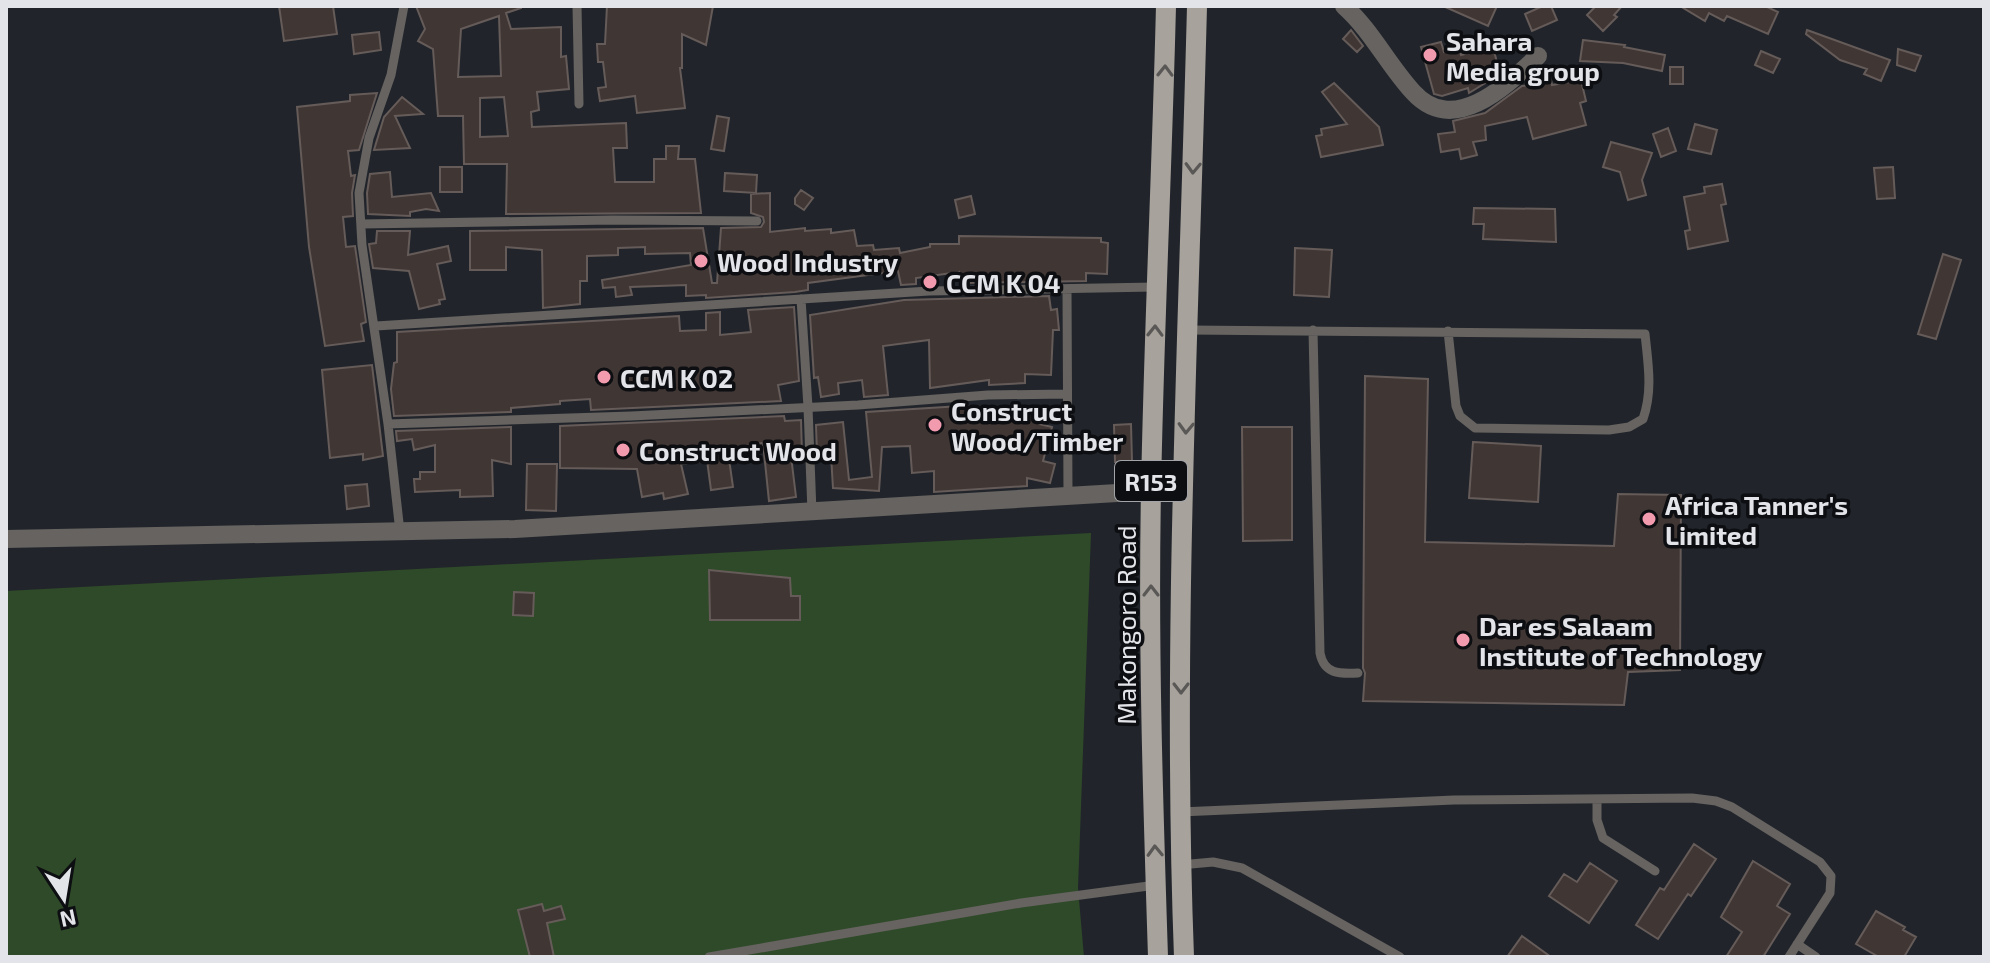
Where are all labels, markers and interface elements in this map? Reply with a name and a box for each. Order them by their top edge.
place label: Sahara Media group [1446,25,1600,86]
marker: Sahara Media group [1421,46,1439,64]
one-way arrow [1156,64,1173,77]
one-way arrow [1184,162,1201,175]
place label: Wood Industry [717,246,898,278]
marker: Wood Industry [692,252,710,270]
place label: CCM K 04 [946,267,1061,298]
marker: CCM K 04 [921,273,939,291]
one-way arrow [1146,324,1164,337]
place label: CCM K 02 [620,362,733,393]
marker: CCM K 02 [595,368,613,386]
place label: Construct Wood/Timber [951,395,1123,456]
marker: Construct Wood/Timber [926,416,944,434]
one-way arrow [1177,422,1194,435]
place label: Construct Wood [639,435,837,466]
marker: Construct Wood [614,441,632,459]
road number: R153 [1115,461,1187,501]
place label: Africa Tanner's Limited [1665,489,1848,550]
marker: Africa Tanner's Limited [1640,510,1658,528]
street label: Makongoro Road [1110,525,1141,725]
one-way arrow [1142,584,1160,597]
place label: Dar es Salaam Institute of Technology [1479,610,1763,672]
marker: Dar es Salaam Institute of Technology [1454,631,1472,649]
one-way arrow [1172,682,1190,695]
one-way arrow [1146,844,1163,857]
north arrow [24,859,104,939]
text: N [58,905,79,934]

